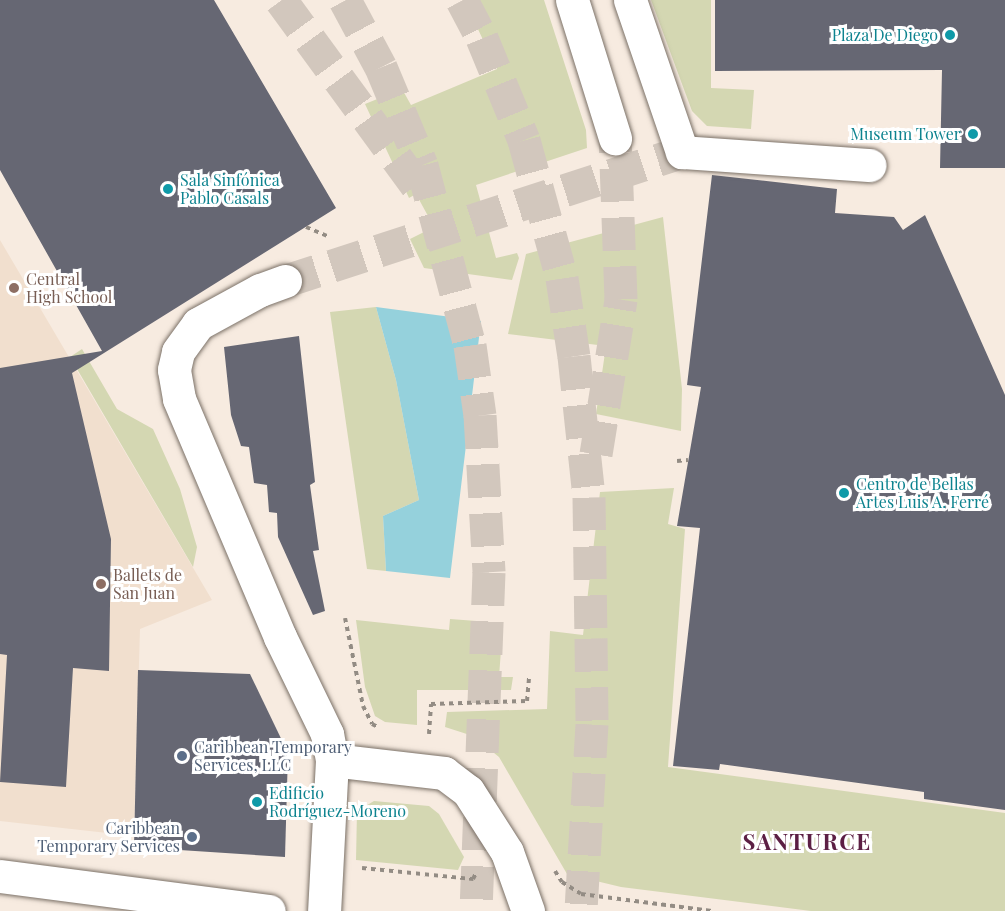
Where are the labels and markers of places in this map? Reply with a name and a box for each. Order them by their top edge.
place label: Plaza De Diego [832,25,938,45]
marker: Plaza De Diego [943,28,957,42]
place label: Museum Tower [850,124,961,144]
marker: Museum Tower [966,127,980,141]
place label: Sala Sinfónica Pablo Casals [180,170,280,208]
marker: Sala Sinfónica Pablo Casals [161,182,175,196]
place label: Central High School [26,269,112,307]
marker: Central High School [7,281,21,295]
place label: Centro de Bellas Artes Luis A. Ferré [856,474,990,512]
marker: Centro de Bellas Artes Luis A. Ferré [837,486,851,500]
place label: Ballets de San Juan [113,565,182,603]
marker: Ballets de San Juan [94,577,108,591]
place label: Caribbean Temporary Services, LLC [194,737,352,775]
marker: Caribbean Temporary Services, LLC [175,749,189,763]
place label: Edificio Rodríguez-Moreno [269,783,406,821]
marker: Edificio Rodríguez-Moreno [250,795,264,809]
place label: Caribbean Temporary Services [37,818,180,856]
marker: Caribbean Temporary Services [185,830,199,844]

